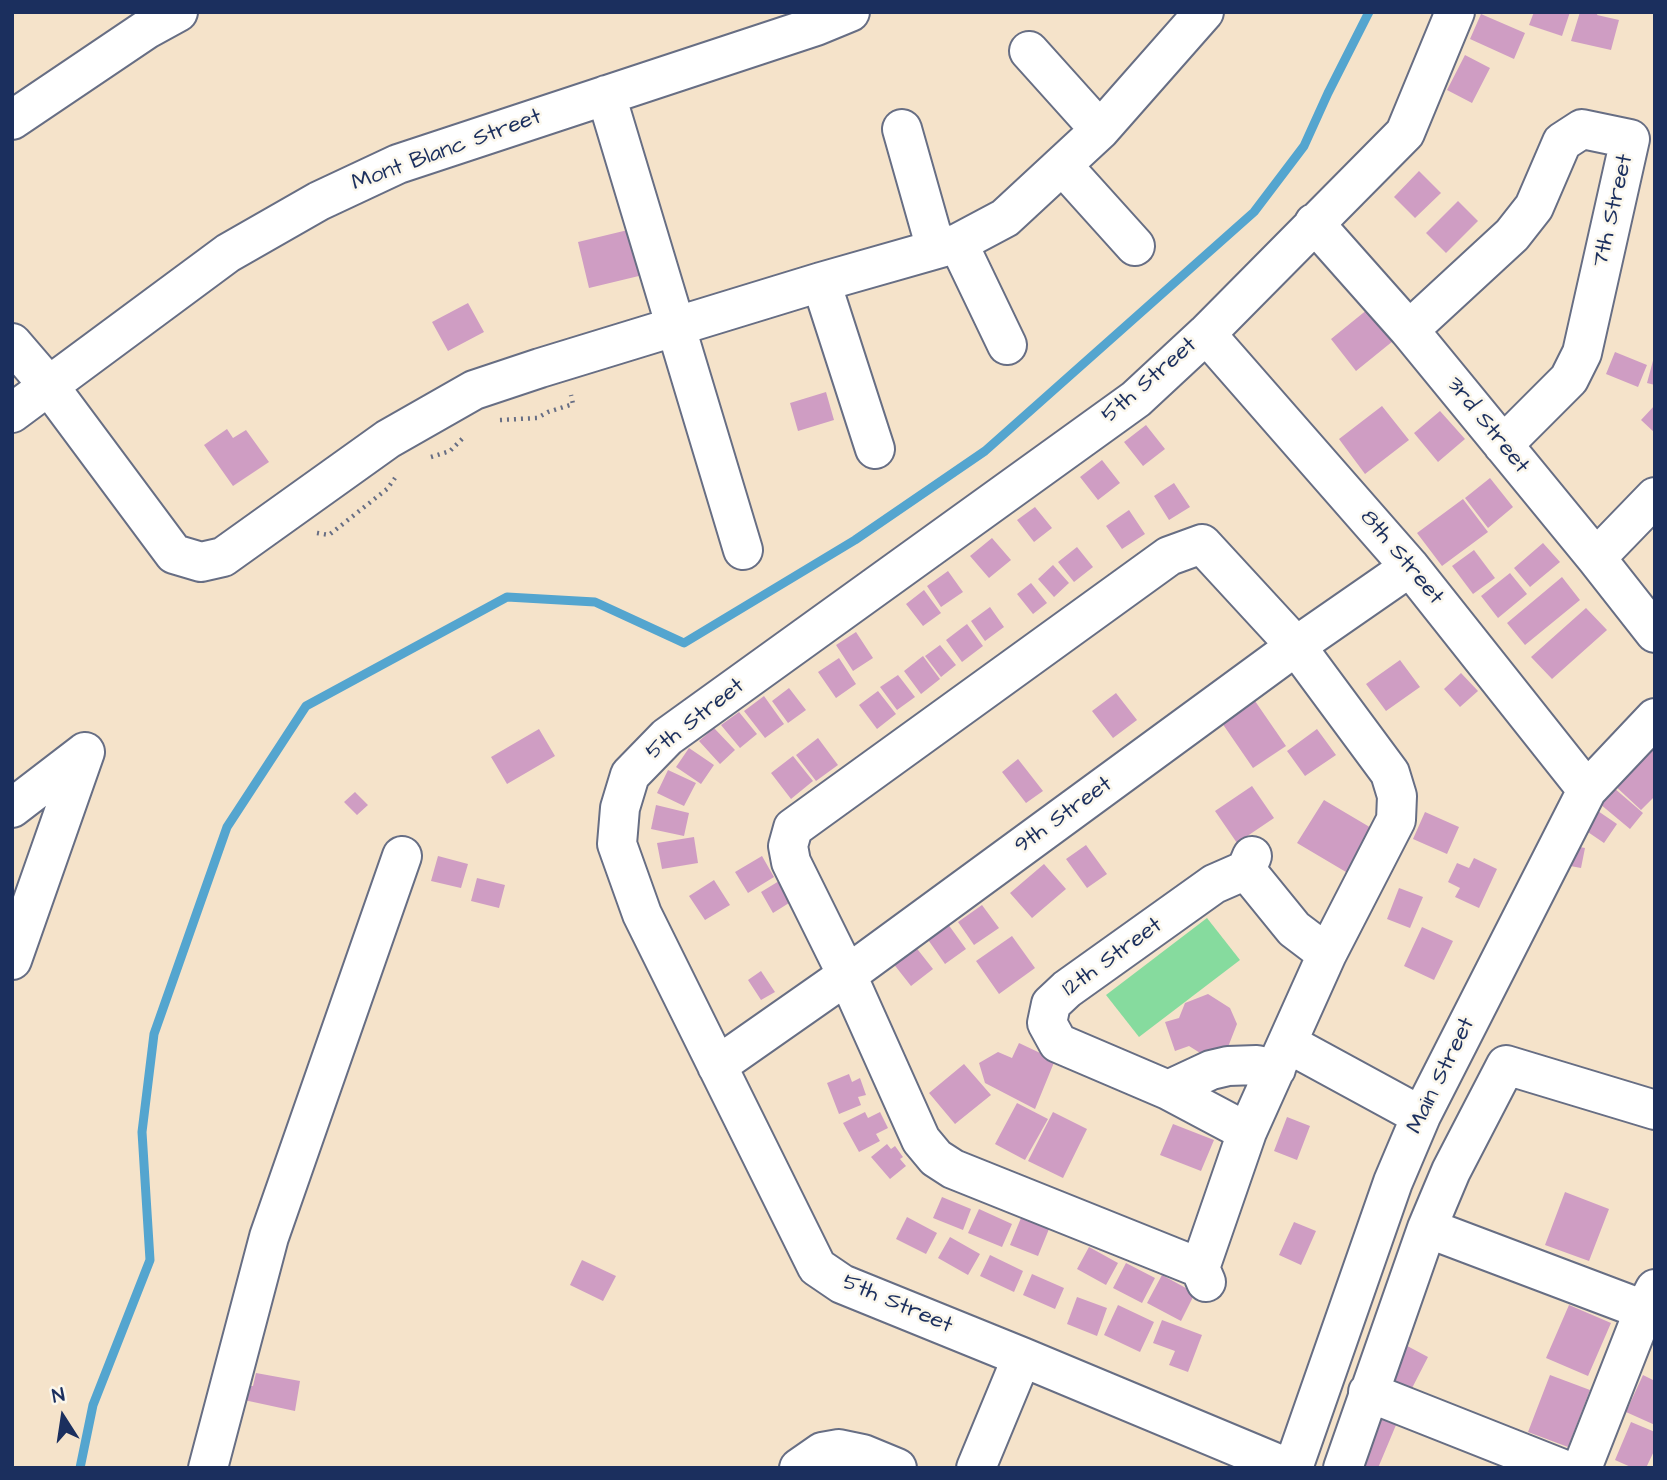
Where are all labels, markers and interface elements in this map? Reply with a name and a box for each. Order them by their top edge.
street label: Mont Blanc Street [348,104,546,198]
street label: 7th Street [1588,152,1640,270]
street label: 5th Street [1097,332,1203,430]
street label: 3rd Street [1440,372,1534,480]
street label: 8th Street [1353,505,1449,611]
street label: 5th Street [641,673,751,767]
street label: 9th Street [1010,771,1118,861]
street label: 12th Street [1058,912,1168,1004]
street label: Main Street [1402,1013,1482,1139]
street label: 5th Street [838,1269,956,1341]
north arrow [28,1382,98,1452]
text: N [50,1382,67,1410]

